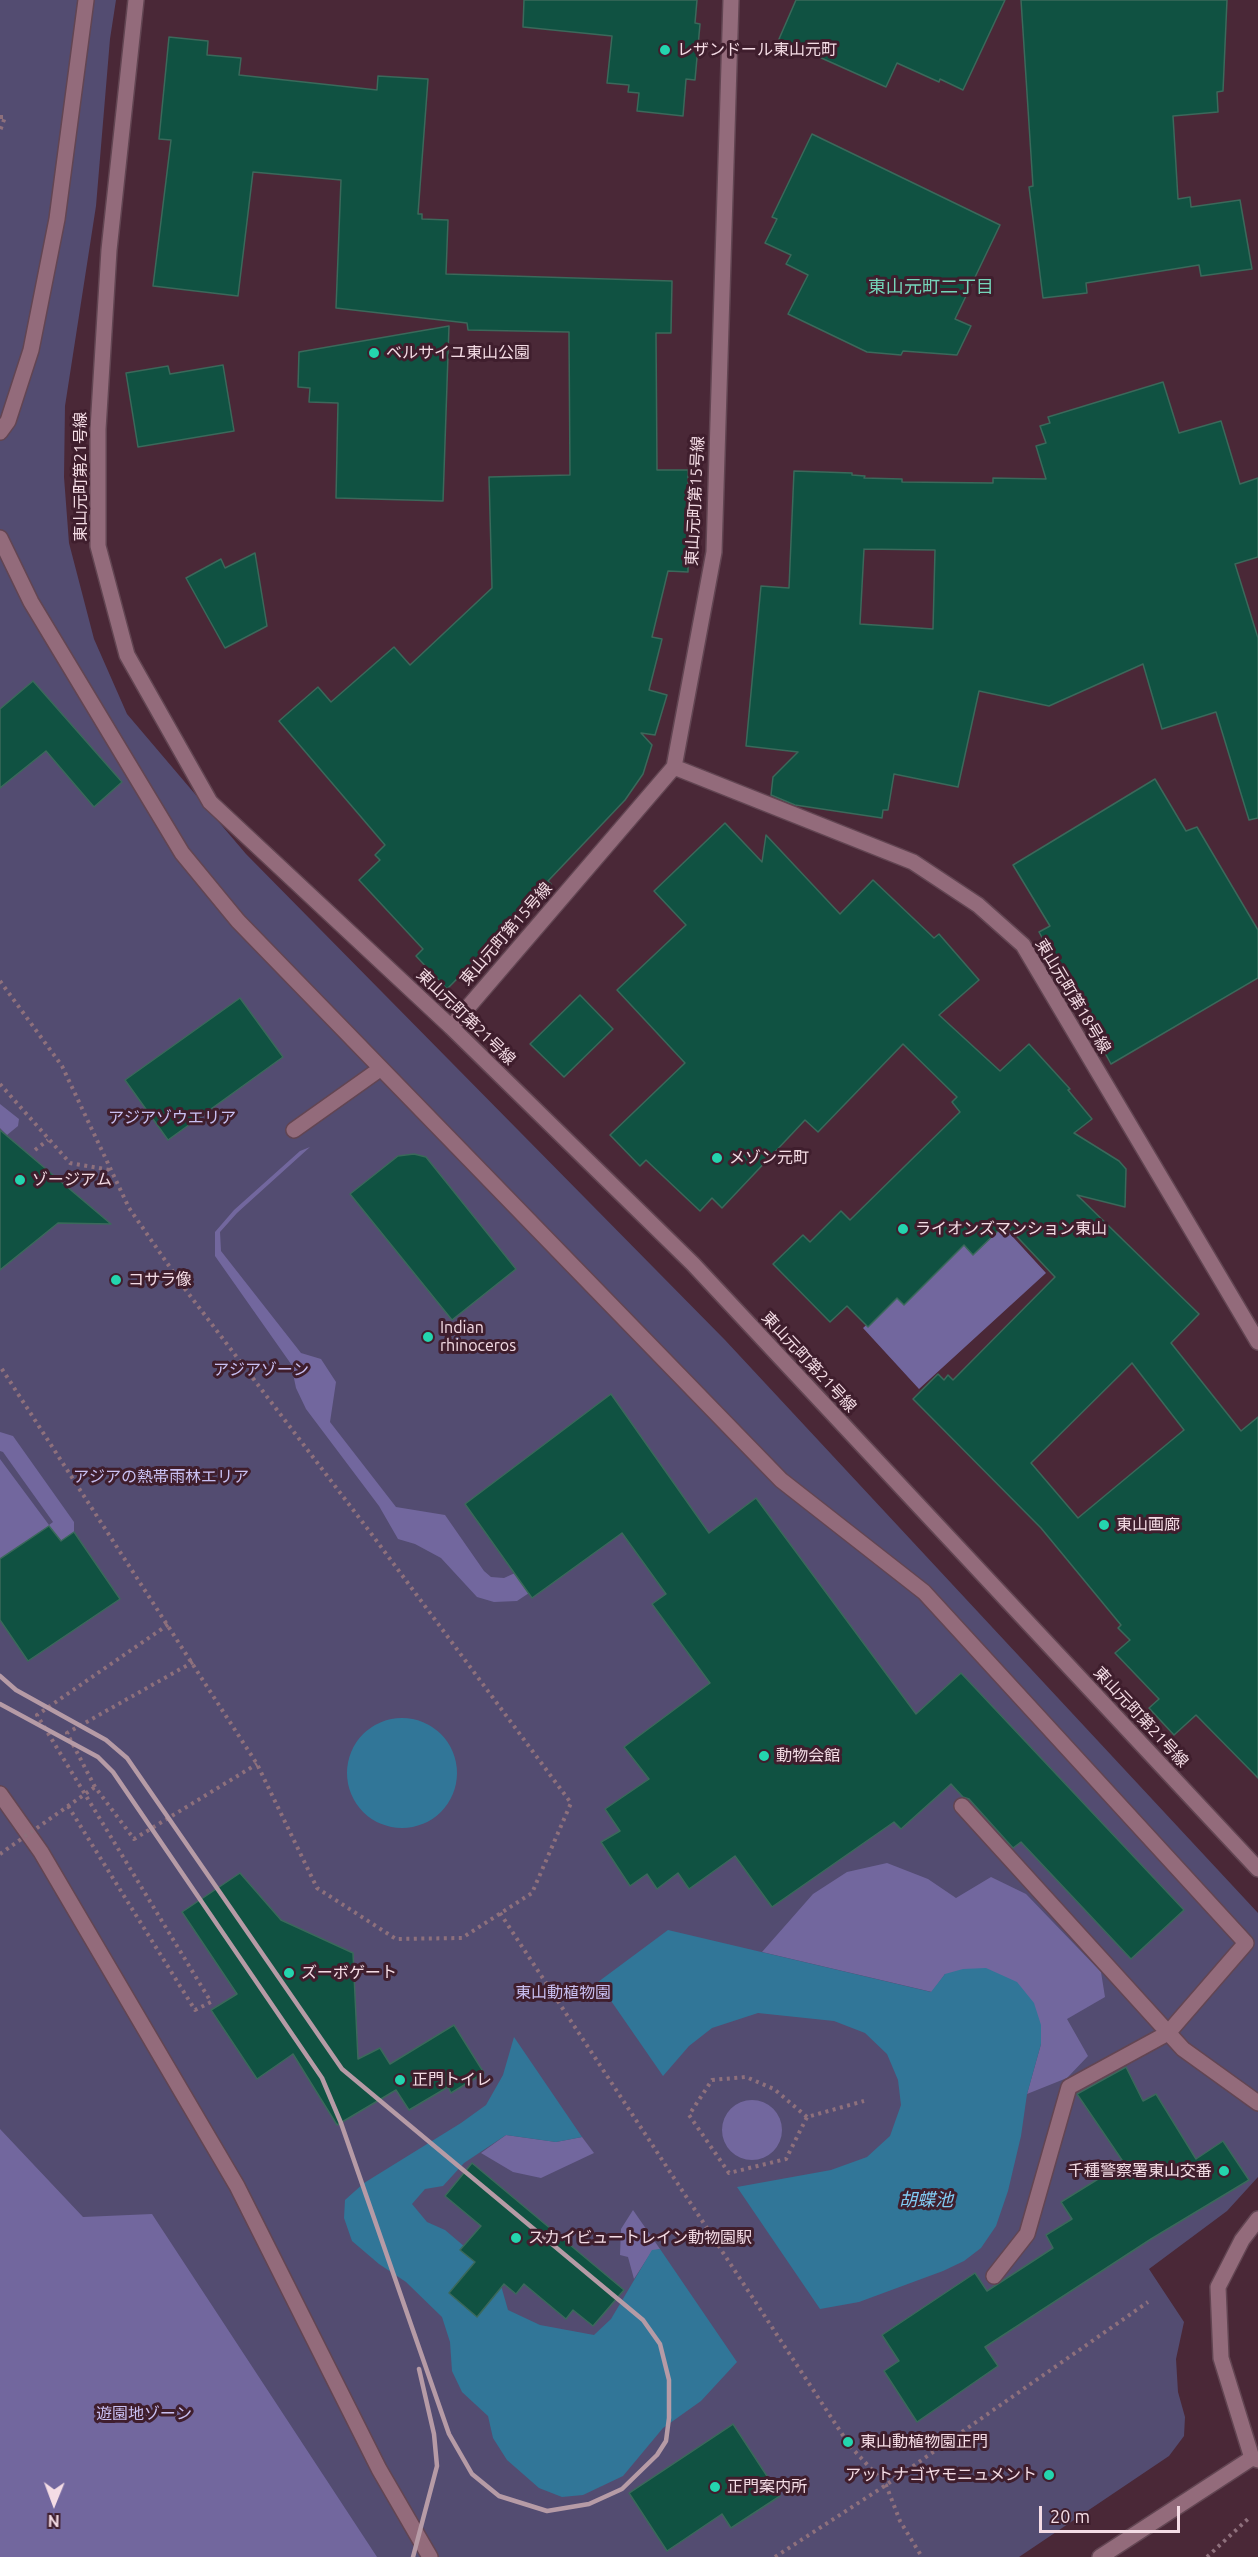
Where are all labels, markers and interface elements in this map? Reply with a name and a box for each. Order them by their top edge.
place label: レザンドール東山元町 [677,40,837,60]
marker: レザンドール東山元町 [658,43,672,57]
district label: 東山元町二丁目 [868,276,994,298]
place label: ベルサイユ東山公園 [386,343,530,363]
marker: ベルサイユ東山公園 [367,346,381,360]
street label: 東山元町第21号線 [71,412,91,542]
street label: 東山元町第15号線 [682,436,708,566]
street label: 東山元町第15号線 [456,879,556,989]
street label: 東山元町第18号線 [1031,935,1115,1057]
street label: 東山元町第21号線 [413,965,519,1069]
park label: アジアゾウエリア [108,1108,236,1128]
place label: メゾン元町 [729,1148,809,1168]
marker: メゾン元町 [710,1151,724,1165]
place label: ゾージアム [32,1170,112,1190]
marker: ゾージアム [13,1173,27,1187]
place label: ライオンズマンション東山 [915,1219,1107,1239]
marker: ライオンズマンション東山 [896,1222,910,1236]
place label: コサラ像 [128,1270,192,1290]
marker: コサラ像 [109,1273,123,1287]
street label: 東山元町第21号線 [758,1308,860,1416]
place label: Indian rhinoceros [440,1318,516,1356]
marker: Indian rhinoceros [421,1330,435,1344]
park label: アジアゾーン [213,1360,309,1380]
park label: アジアの熱帯雨林エリア [73,1467,249,1487]
place label: 東山画廊 [1116,1515,1180,1535]
marker: 東山画廊 [1097,1518,1111,1532]
street label: 東山元町第21号線 [1090,1663,1192,1771]
place label: 動物会館 [776,1746,840,1766]
marker: 動物会館 [757,1749,771,1763]
place label: ズーボゲート [301,1963,397,1983]
marker: ズーボゲート [282,1966,296,1980]
park label: 東山動植物園 [515,1983,611,2003]
place label: 正門トイレ [412,2070,492,2090]
marker: 正門トイレ [393,2073,407,2087]
place label: 千種警察署東山交番 [1068,2161,1212,2181]
marker: 千種警察署東山交番 [1217,2164,1231,2178]
water label: 胡蝶池 [899,2189,953,2211]
place label: スカイビュートレイン動物園駅 [528,2228,752,2248]
marker: スカイビュートレイン動物園駅 [509,2231,523,2245]
park label: 遊園地ゾーン [96,2404,192,2424]
place label: 東山動植物園正門 [860,2432,988,2452]
marker: 東山動植物園正門 [841,2435,855,2449]
place label: アットナゴヤモニュメント [845,2465,1037,2485]
marker: アットナゴヤモニュメント [1042,2468,1056,2482]
north arrow [24,2473,84,2533]
place label: 正門案内所 [727,2477,807,2497]
marker: 正門案内所 [708,2480,722,2494]
scale bar [1042,2494,1183,2532]
text: 20 m [1050,2506,1090,2526]
text: N [48,2512,60,2530]

